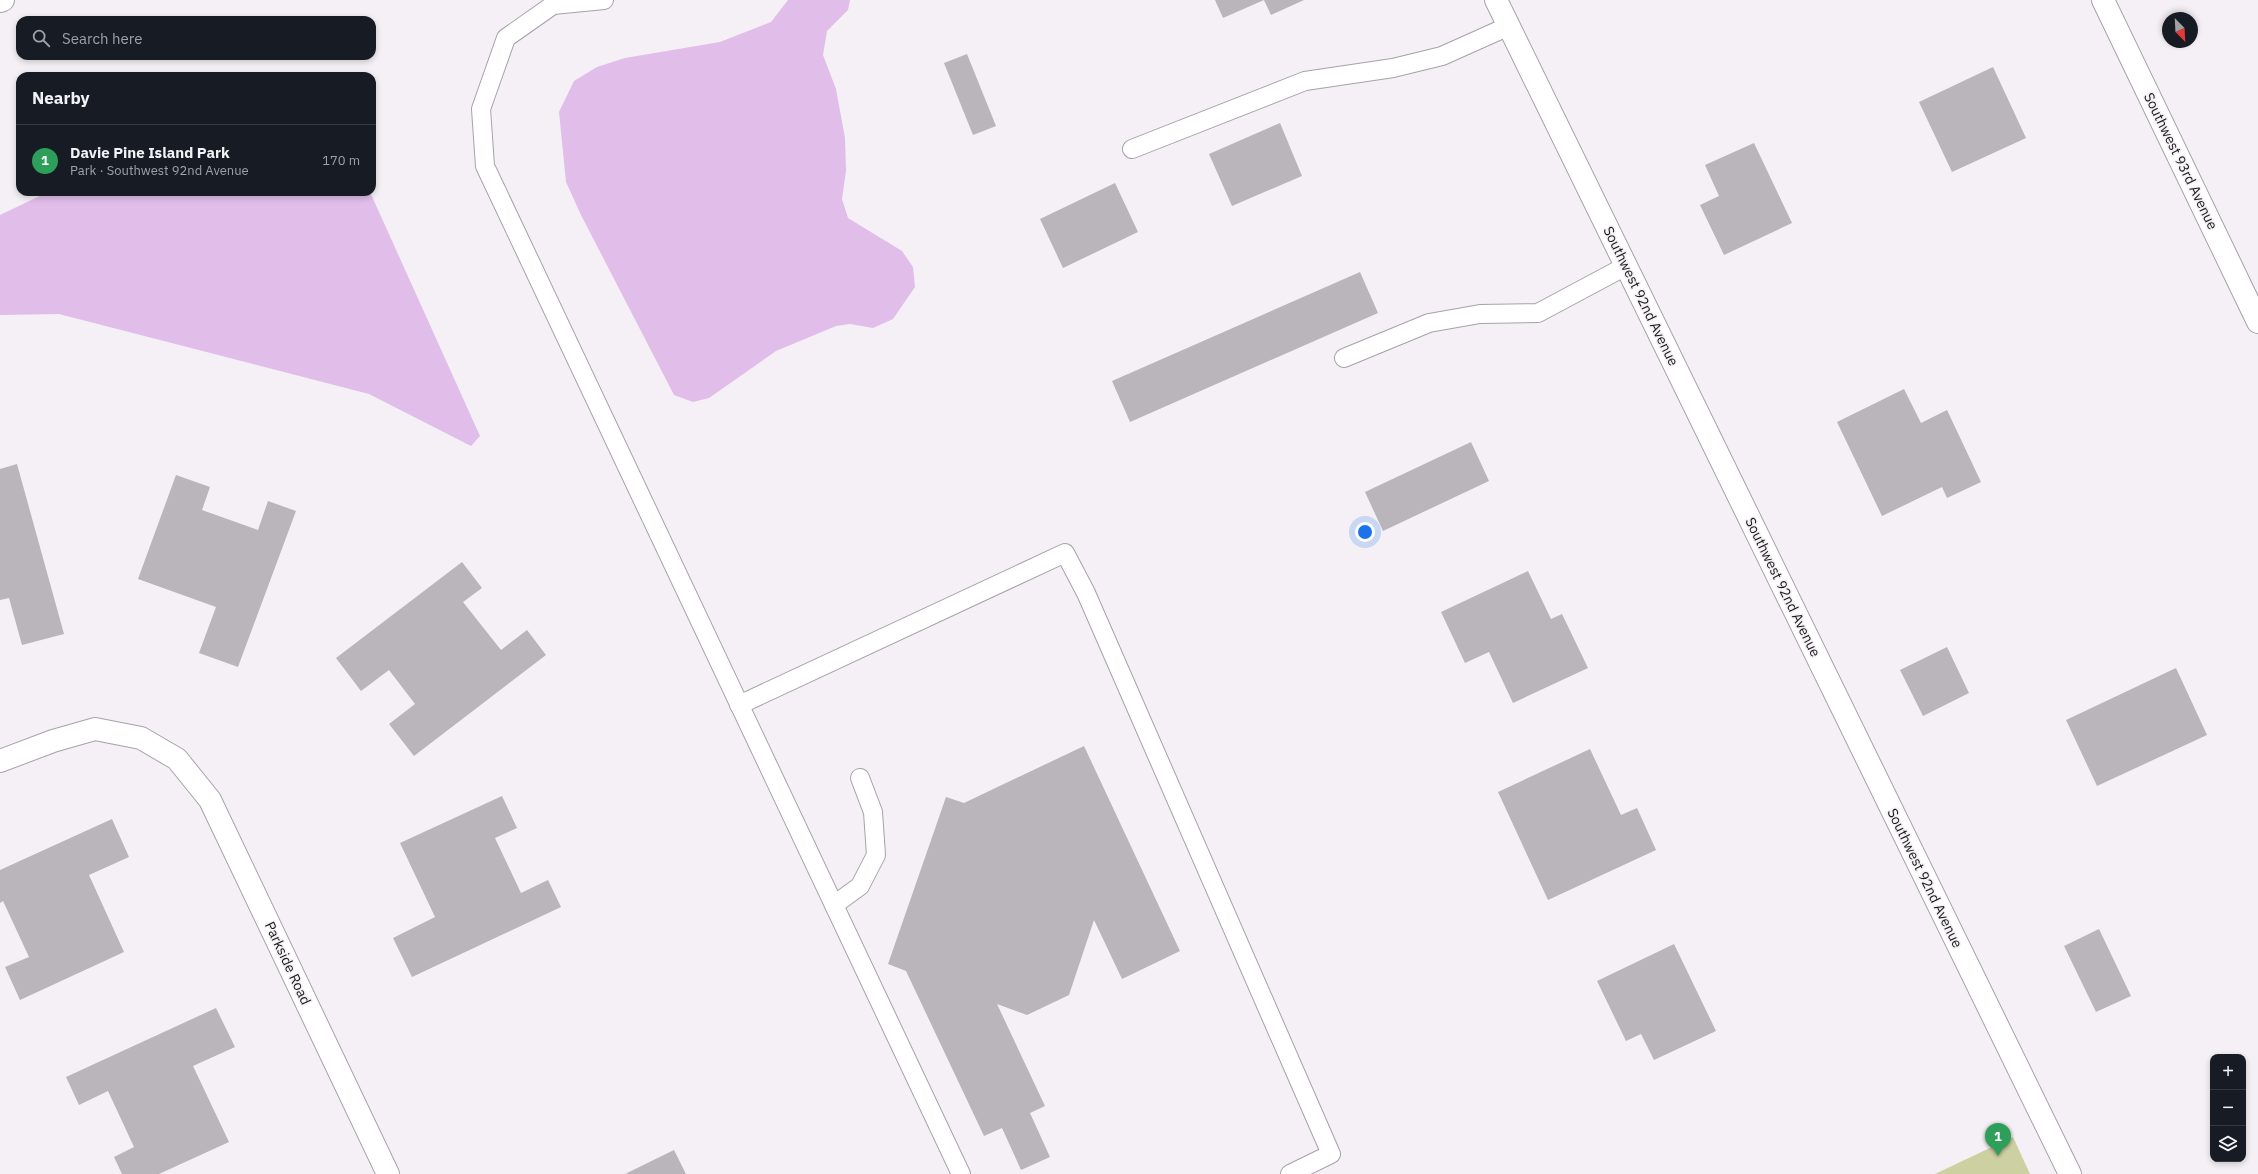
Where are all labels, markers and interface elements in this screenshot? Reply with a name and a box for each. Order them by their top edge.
north arrow [2162,12,2198,48]
search box [16,16,376,60]
icon: search [30,27,52,49]
text: Search here [62,29,142,48]
text: Nearby [32,87,90,109]
street label: Southwest 93rd Avenue [2140,90,2222,233]
text: Davie Pine Island Park [70,143,230,162]
text: 1 [41,152,49,169]
text: 170 m [322,152,360,169]
text: Park · Southwest 92nd Avenue [70,162,249,179]
street label: Southwest 92nd Avenue [1599,223,1683,369]
street label: Southwest 92nd Avenue [1741,514,1825,660]
your location [1355,522,1375,542]
street label: Southwest 92nd Avenue [1883,805,1967,951]
street label: Parkside Road [261,918,315,1008]
map controls [2210,1054,2246,1162]
button: + [2210,1054,2246,1090]
button: − [2210,1090,2246,1126]
pin: 1 [1985,1123,2011,1156]
button: layers [2210,1126,2246,1162]

